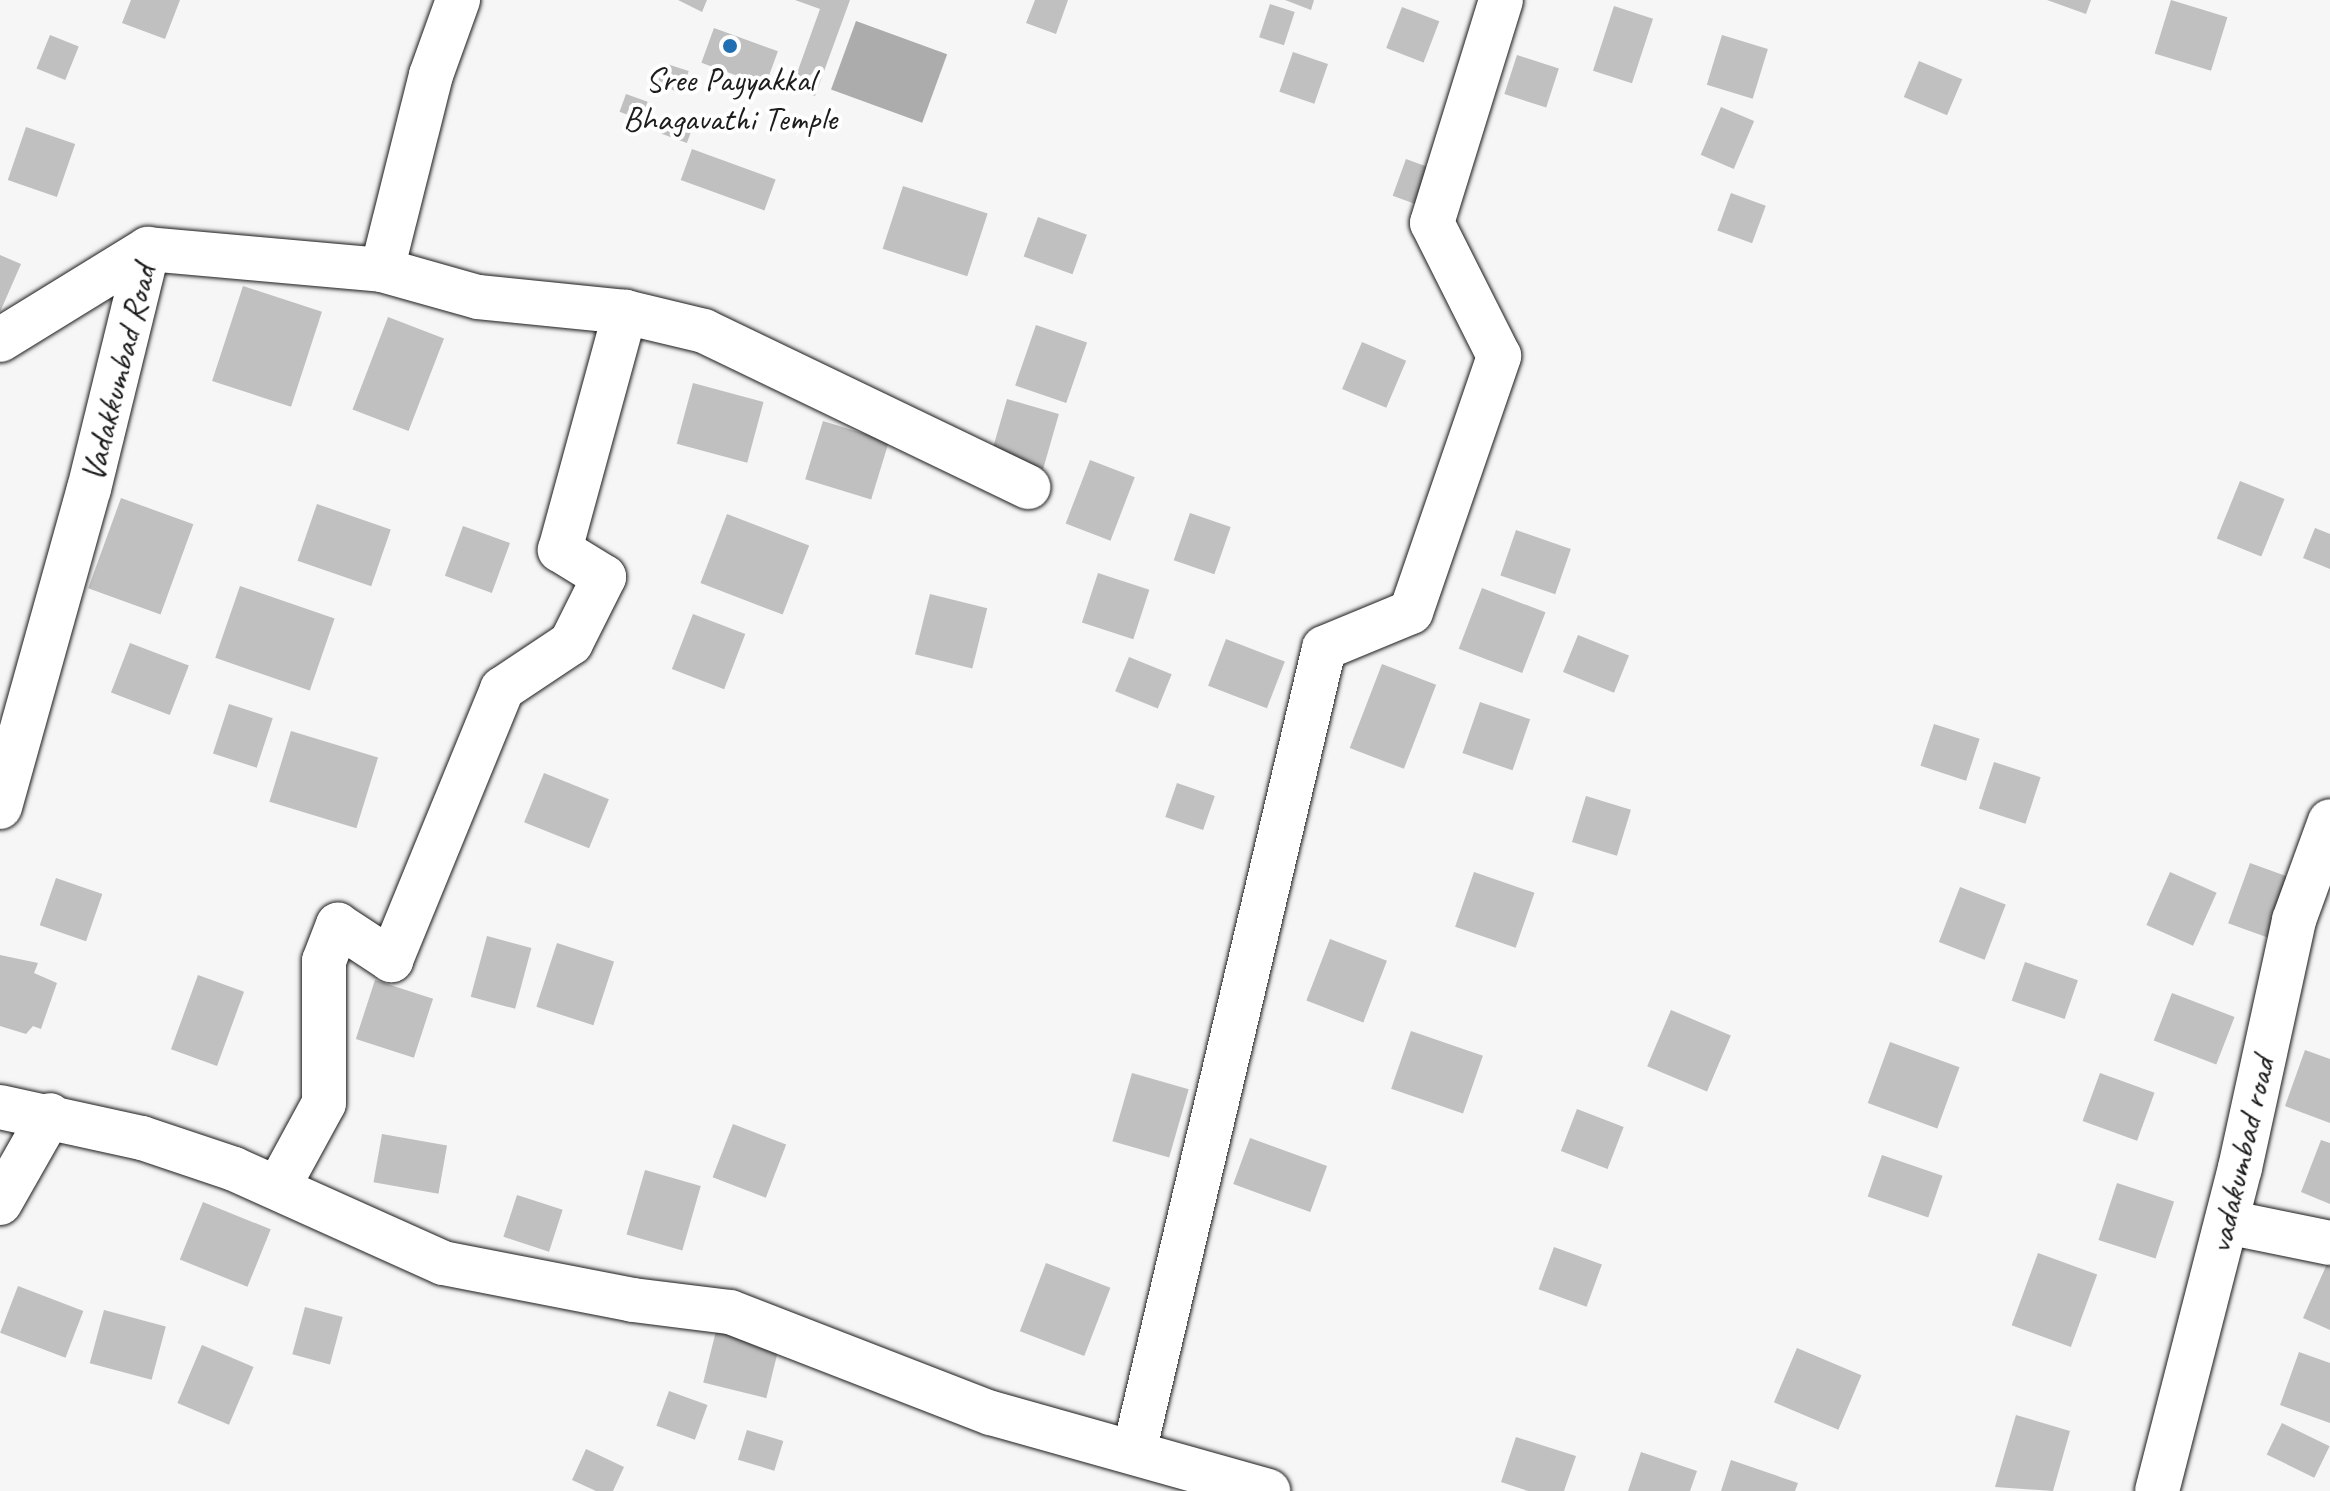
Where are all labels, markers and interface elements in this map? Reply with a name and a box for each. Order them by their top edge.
marker: Sree Payyakkal Bhagavathi Temple [721,37,739,55]
place label: Sree Payyakkal Bhagavathi Temple [624,59,836,138]
street label: Vadakkumbad Road [71,261,165,485]
street label: vadakumbad road [2199,1053,2283,1257]

